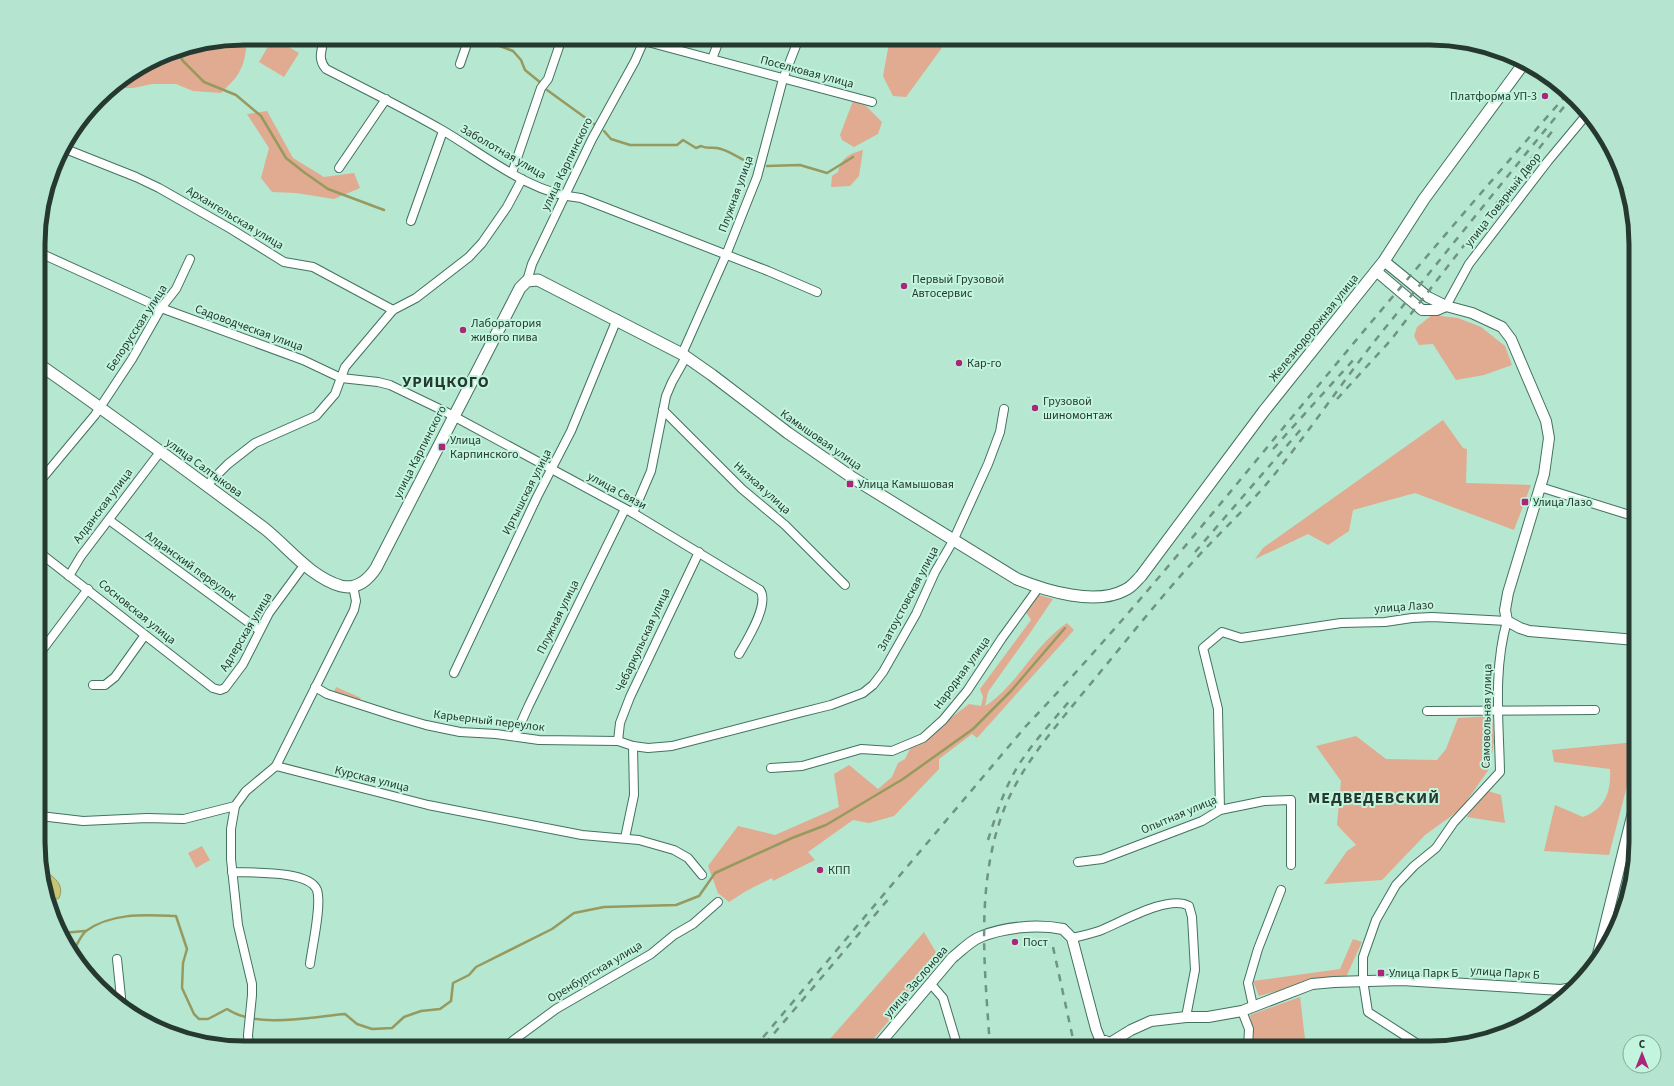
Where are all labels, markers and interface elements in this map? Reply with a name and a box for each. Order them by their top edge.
street label: Поселковая улица [758,51,856,93]
place label: Платформа УП-3 [1450,88,1537,105]
marker: Платформа УП-3 [1540,91,1550,101]
street label: улица Карпинского [537,114,597,214]
street label: Заболотная улица [457,120,549,184]
street label: улица Товарный Двор [1461,149,1546,251]
street label: Плужная улица [714,153,758,235]
street label: Архангельская улица [183,182,287,254]
place label: Первый Грузовой Автосервис [912,271,1004,302]
street label: Железнодорожная улица [1265,271,1363,385]
street label: Белорусская улица [102,281,172,375]
marker: Первый Грузовой Автосервис [899,281,909,291]
street label: Садоводческая улица [192,300,306,356]
place label: Лаборатория живого пива [471,315,542,346]
marker: Лаборатория живого пива [458,325,468,335]
place label: Кар-го [967,355,1001,372]
marker: Кар-го [954,358,964,368]
district label: УРИЦКОГО [402,371,490,393]
place label: Грузовой шиномонтаж [1043,393,1113,424]
street label: улица Карпинского [389,403,451,501]
marker: Грузовой шиномонтаж [1030,403,1040,413]
street label: Камышовая улица [777,405,865,475]
place label: Улица Карпинского [450,432,518,463]
street label: улица Салтыкова [162,434,246,502]
marker: Улица Карпинского [437,442,447,452]
street label: Иртышская улица [498,446,556,538]
street label: Низкая улица [730,458,794,518]
street label: Алданская улица [69,465,137,547]
street label: улица Связи [584,468,650,514]
place label: Улица Камышовая [858,476,954,493]
marker: Улица Камышовая [845,479,855,489]
place label: Улица Лазо [1533,494,1592,511]
marker: Улица Лазо [1520,497,1530,507]
street label: Алданский переулок [142,527,240,605]
street label: Златоустовская улица [873,543,943,655]
street label: Сосновская улица [95,575,179,649]
street label: Плужная улица [533,577,583,657]
street label: Чебаркульская улица [611,585,675,695]
street label: Адлерская улица [216,589,276,675]
street label: улица Лазо [1374,596,1434,618]
street label: Народная улица [930,633,994,713]
street label: Самовольная улица [1478,664,1496,768]
street label: Карьерный переулок [432,706,546,736]
street label: Курская улица [333,762,411,796]
district label: МЕДВЕДЕВСКИЙ [1308,787,1440,809]
street label: Опытная улица [1138,791,1220,839]
place label: КПП [828,862,850,879]
marker: КПП [815,865,825,875]
place label: Пост [1023,934,1049,951]
street label: Оренбургская улица [544,937,646,1007]
marker: Пост [1010,937,1020,947]
street label: улица Заслонова [880,942,952,1022]
street label: улица Парк Б [1470,962,1540,984]
place label: Улица Парк Б [1389,965,1458,982]
marker: Улица Парк Б [1376,968,1386,978]
north arrow [1622,1034,1662,1074]
text: С [1639,1037,1646,1052]

